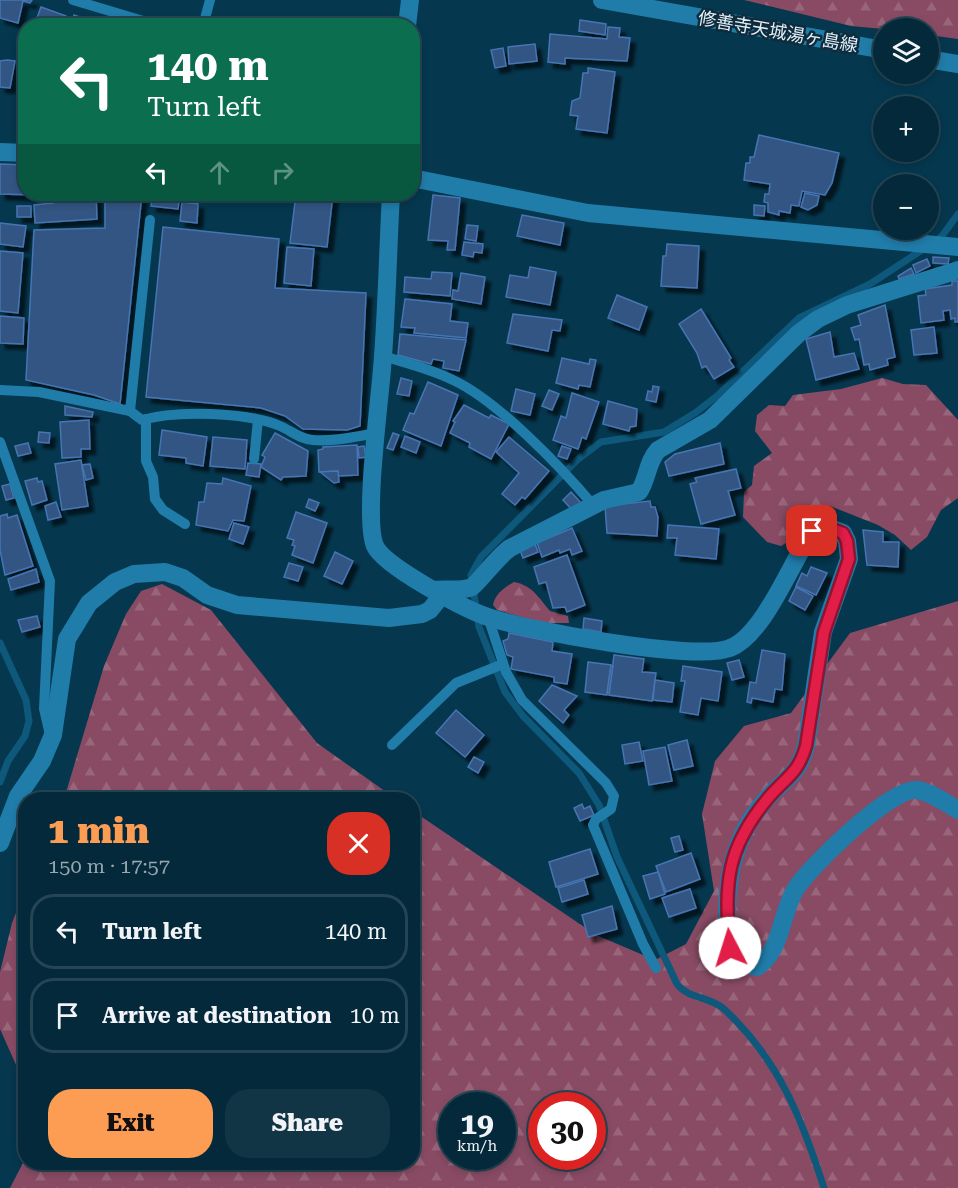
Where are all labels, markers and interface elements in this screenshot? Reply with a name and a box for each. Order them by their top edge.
street label: 修善寺天城湯ヶ島線 [696,7,860,56]
map controls [873,18,939,240]
button: layers [873,18,939,84]
text: 140 m [147,41,269,90]
icon: left [48,42,126,120]
text: Turn left [147,91,261,123]
button: + [873,96,939,162]
icon: left [140,156,173,189]
icon: ahead [203,156,236,189]
icon: right [266,156,299,189]
button: − [873,174,939,240]
pin [786,505,837,556]
icon: arrive [795,514,828,547]
text: 1 min [48,810,149,852]
button: close [327,812,390,875]
text: 150 m · 17:57 [48,854,170,878]
icon: left [51,915,84,948]
position arrow [698,916,762,980]
text: Turn left [102,919,202,944]
text: 140 m [324,919,387,944]
icon: arrive [51,999,84,1032]
text: Arrive at destination [102,1003,331,1028]
text: 10 m [349,1003,400,1028]
button: Exit [48,1089,213,1158]
button: Share [225,1089,390,1158]
speed limit sign: 30 [528,1092,606,1170]
text: 19 [460,1106,494,1141]
text: km/h [457,1137,497,1155]

